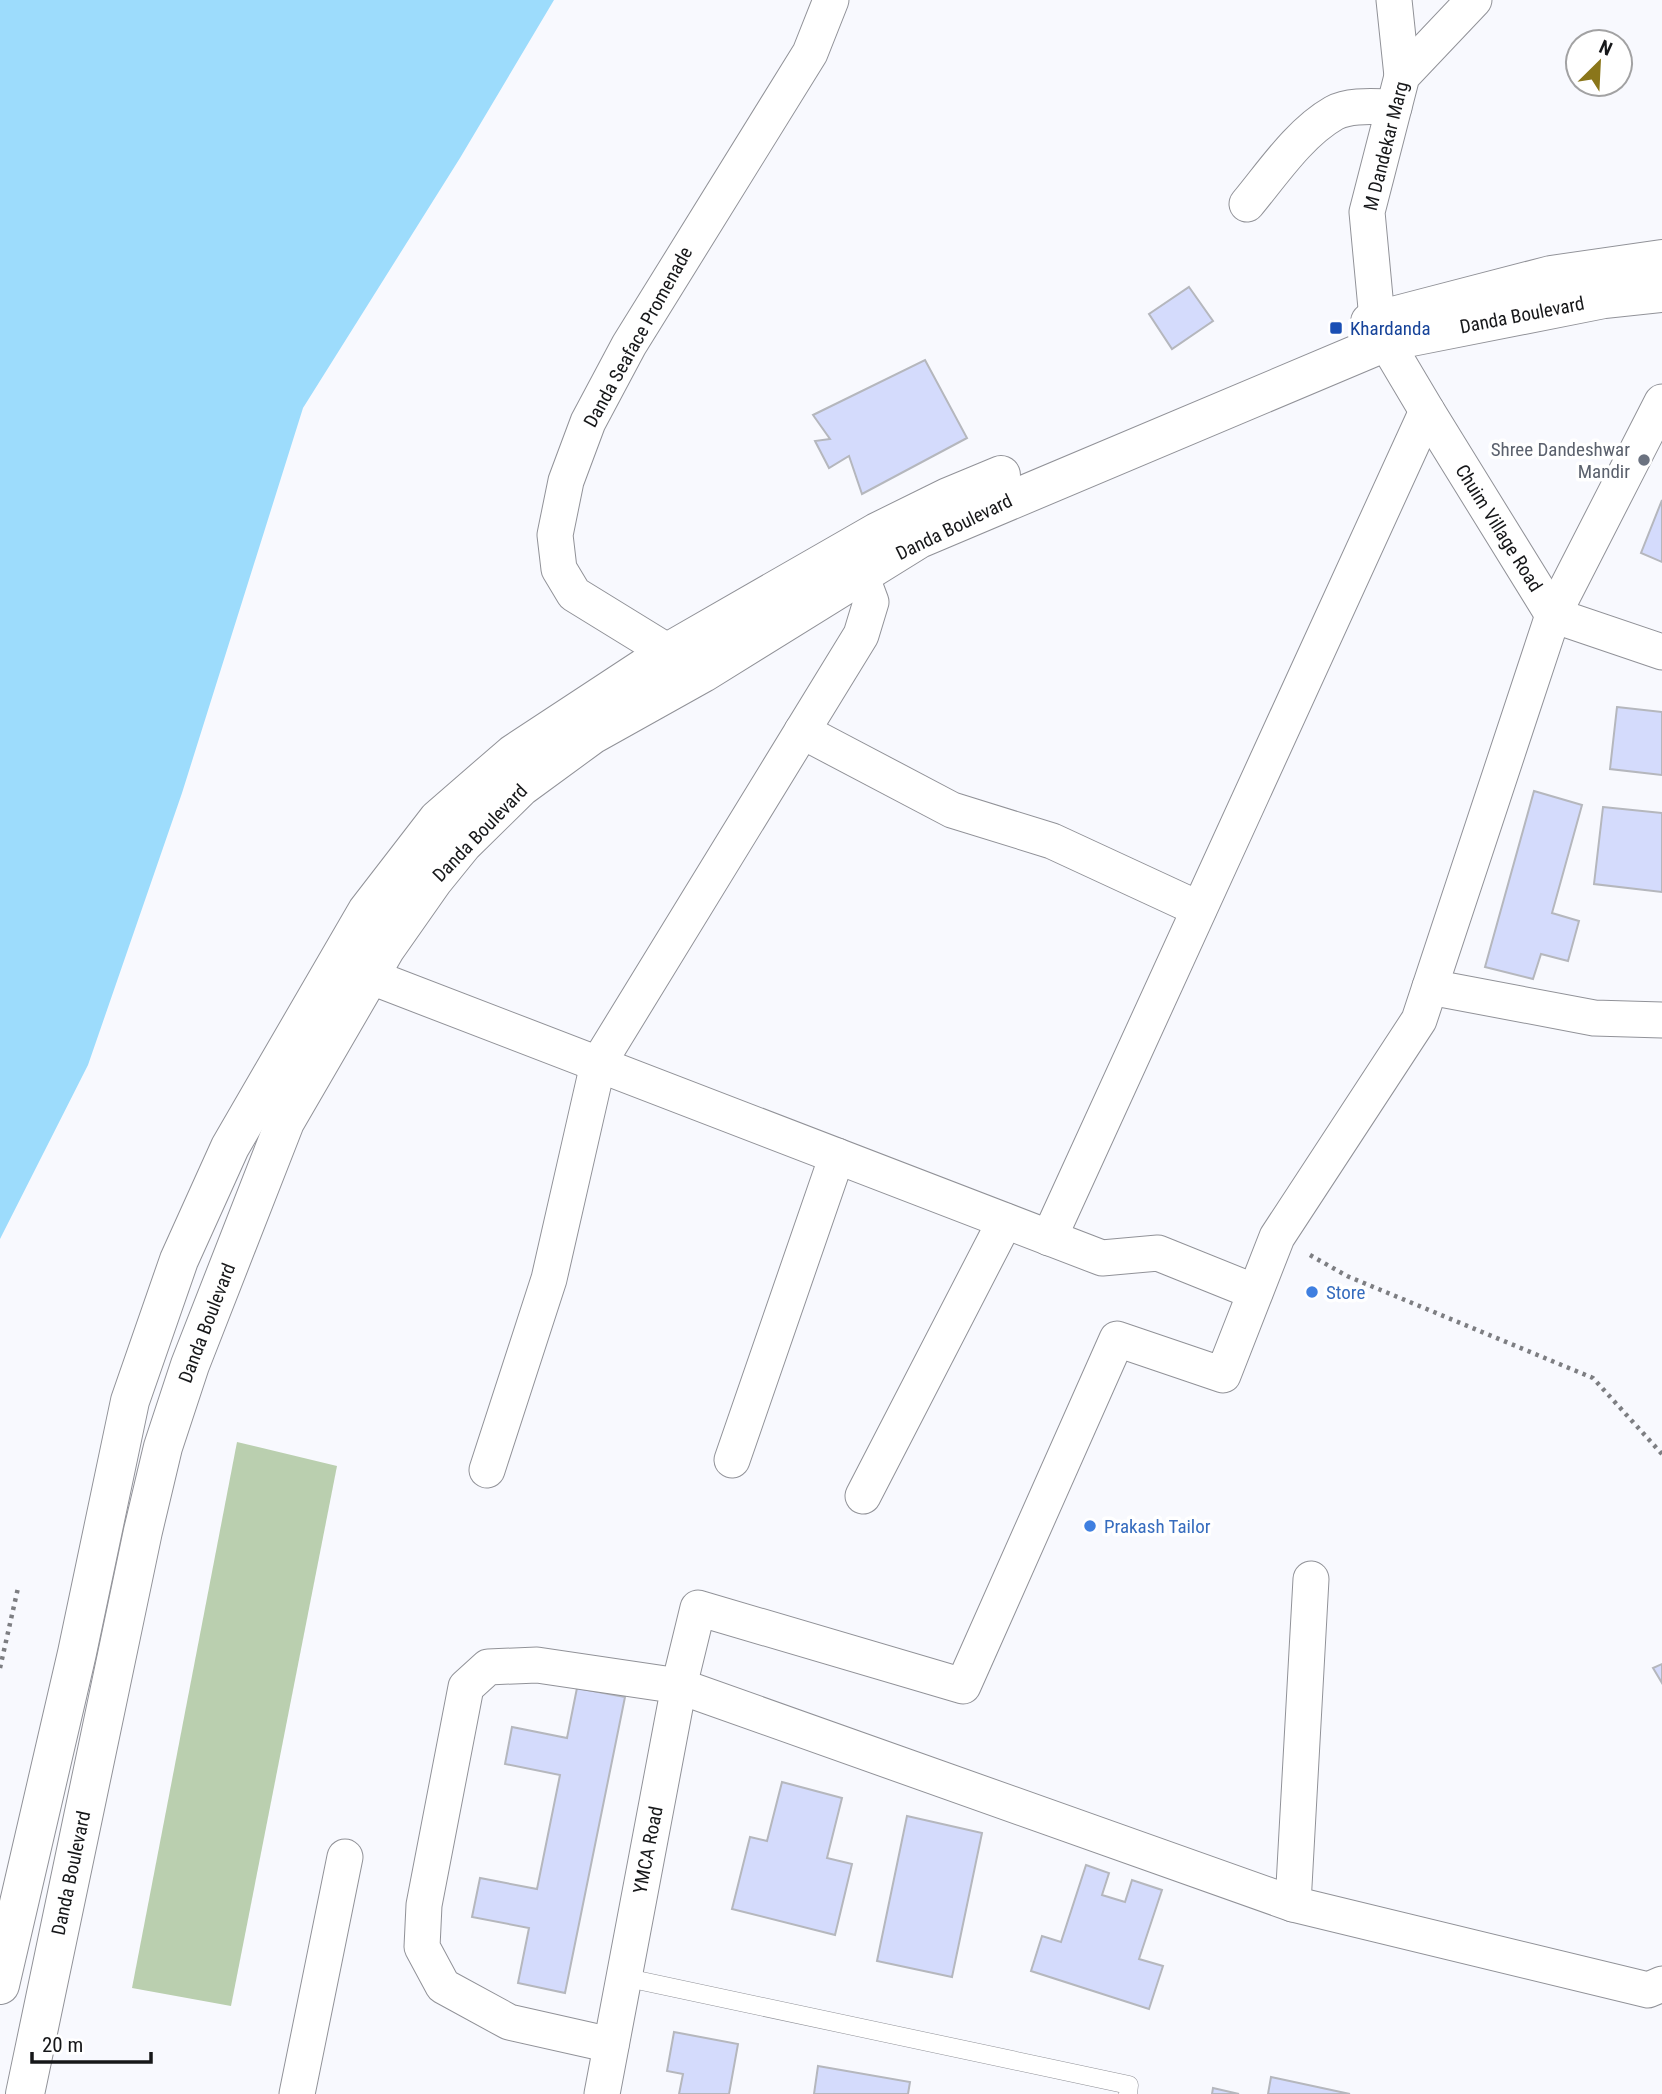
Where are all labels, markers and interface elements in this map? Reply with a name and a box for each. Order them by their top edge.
north arrow [1564,28,1634,98]
text: N [1596,35,1616,61]
street label: M Dandekar Marg [1359,79,1413,213]
street label: Danda Seaface Promenade [579,243,697,431]
street label: Danda Boulevard [1458,292,1586,338]
place label: Khardanda [1350,317,1431,340]
marker: Khardanda [1328,320,1344,336]
place label: Shree Dandeshwar Mandir [1491,438,1630,483]
marker: Shree Dandeshwar Mandir [1636,452,1652,468]
street label: Chuim Village Road [1451,460,1547,596]
street label: Danda Boulevard [892,489,1016,565]
street label: Danda Boulevard [428,780,532,886]
street label: Danda Boulevard [174,1260,240,1386]
place label: Store [1326,1281,1365,1304]
marker: Store [1304,1284,1320,1300]
place label: Prakash Tailor [1104,1515,1211,1538]
marker: Prakash Tailor [1082,1518,1098,1534]
street label: YMCA Road [628,1804,668,1896]
street label: Danda Boulevard [47,1809,95,1937]
scale bar [32,2021,150,2064]
text: 20 m [42,2033,83,2057]

